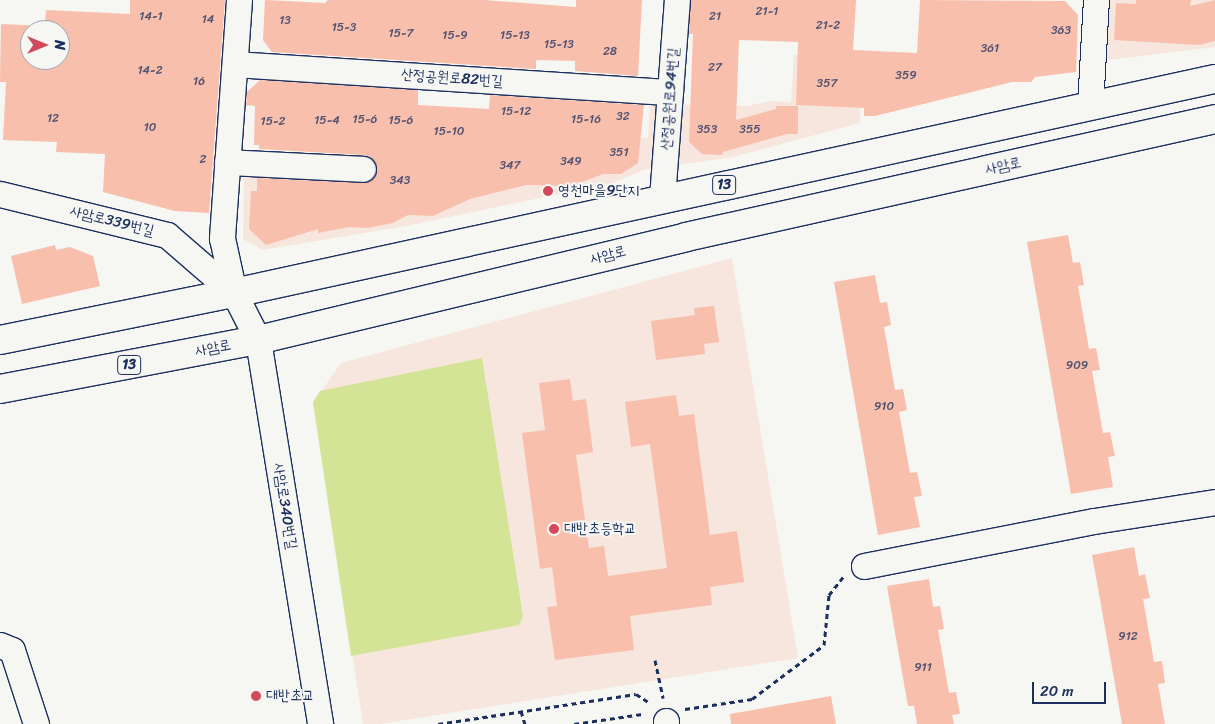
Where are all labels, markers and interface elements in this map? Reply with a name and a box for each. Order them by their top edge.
house number: 21-1 [756,5,778,19]
house number: 14-1 [139,10,163,24]
house number: 21 [709,10,721,24]
house number: 14 [202,13,214,27]
house number: 13 [279,14,291,28]
house number: 21-2 [816,19,840,33]
north arrow [20,20,70,70]
house number: 15-3 [332,21,356,35]
house number: 363 [1051,24,1071,38]
house number: 15-7 [389,27,413,41]
house number: 15-9 [442,29,468,43]
house number: 15-13 [500,29,530,43]
house number: 15-13 [544,38,574,52]
text: N [47,40,72,50]
house number: 361 [981,42,999,56]
house number: 28 [603,45,617,59]
street label: 산정공원로94번길 [657,47,683,151]
house number: 27 [708,61,722,75]
house number: 14-2 [137,64,163,78]
street label: 산정공원로82번길 [400,65,504,91]
house number: 359 [895,69,917,83]
house number: 16 [193,75,205,89]
house number: 357 [817,77,837,91]
house number: 15-12 [501,105,531,119]
house number: 32 [616,110,630,124]
house number: 12 [47,112,59,126]
house number: 15-6 [353,113,377,127]
house number: 15-16 [571,113,601,127]
house number: 15-4 [314,114,340,128]
house number: 15-6 [389,114,413,128]
house number: 15-2 [261,115,285,129]
house number: 10 [144,121,156,135]
house number: 353 [697,123,717,137]
house number: 355 [739,123,761,137]
house number: 15-10 [434,125,464,139]
house number: 351 [609,146,629,160]
house number: 2 [200,153,206,167]
street label: 사암로 [983,153,1023,179]
house number: 349 [560,155,582,169]
house number: 347 [500,159,520,173]
house number: 343 [390,174,410,188]
road number: 13 [712,174,736,196]
place label: 영천마을9단지 [558,182,640,200]
marker: 영천마을9단지 [542,185,554,197]
street label: 사암로339번길 [68,202,156,240]
street label: 사암로 [588,242,628,268]
street label: 사암로 [194,336,232,360]
road number: 13 [116,354,142,376]
house number: 909 [1066,359,1088,373]
house number: 910 [874,400,894,414]
street label: 사암로340번길 [269,461,301,551]
place label: 대반초등학교 [564,520,636,538]
marker: 대반초등학교 [548,523,560,535]
house number: 912 [1118,630,1138,644]
house number: 911 [914,661,932,675]
scale bar [1035,672,1109,704]
text: 20 m [1040,678,1074,704]
place label: 대반초교 [266,687,314,705]
marker: 대반초교 [250,690,262,702]

